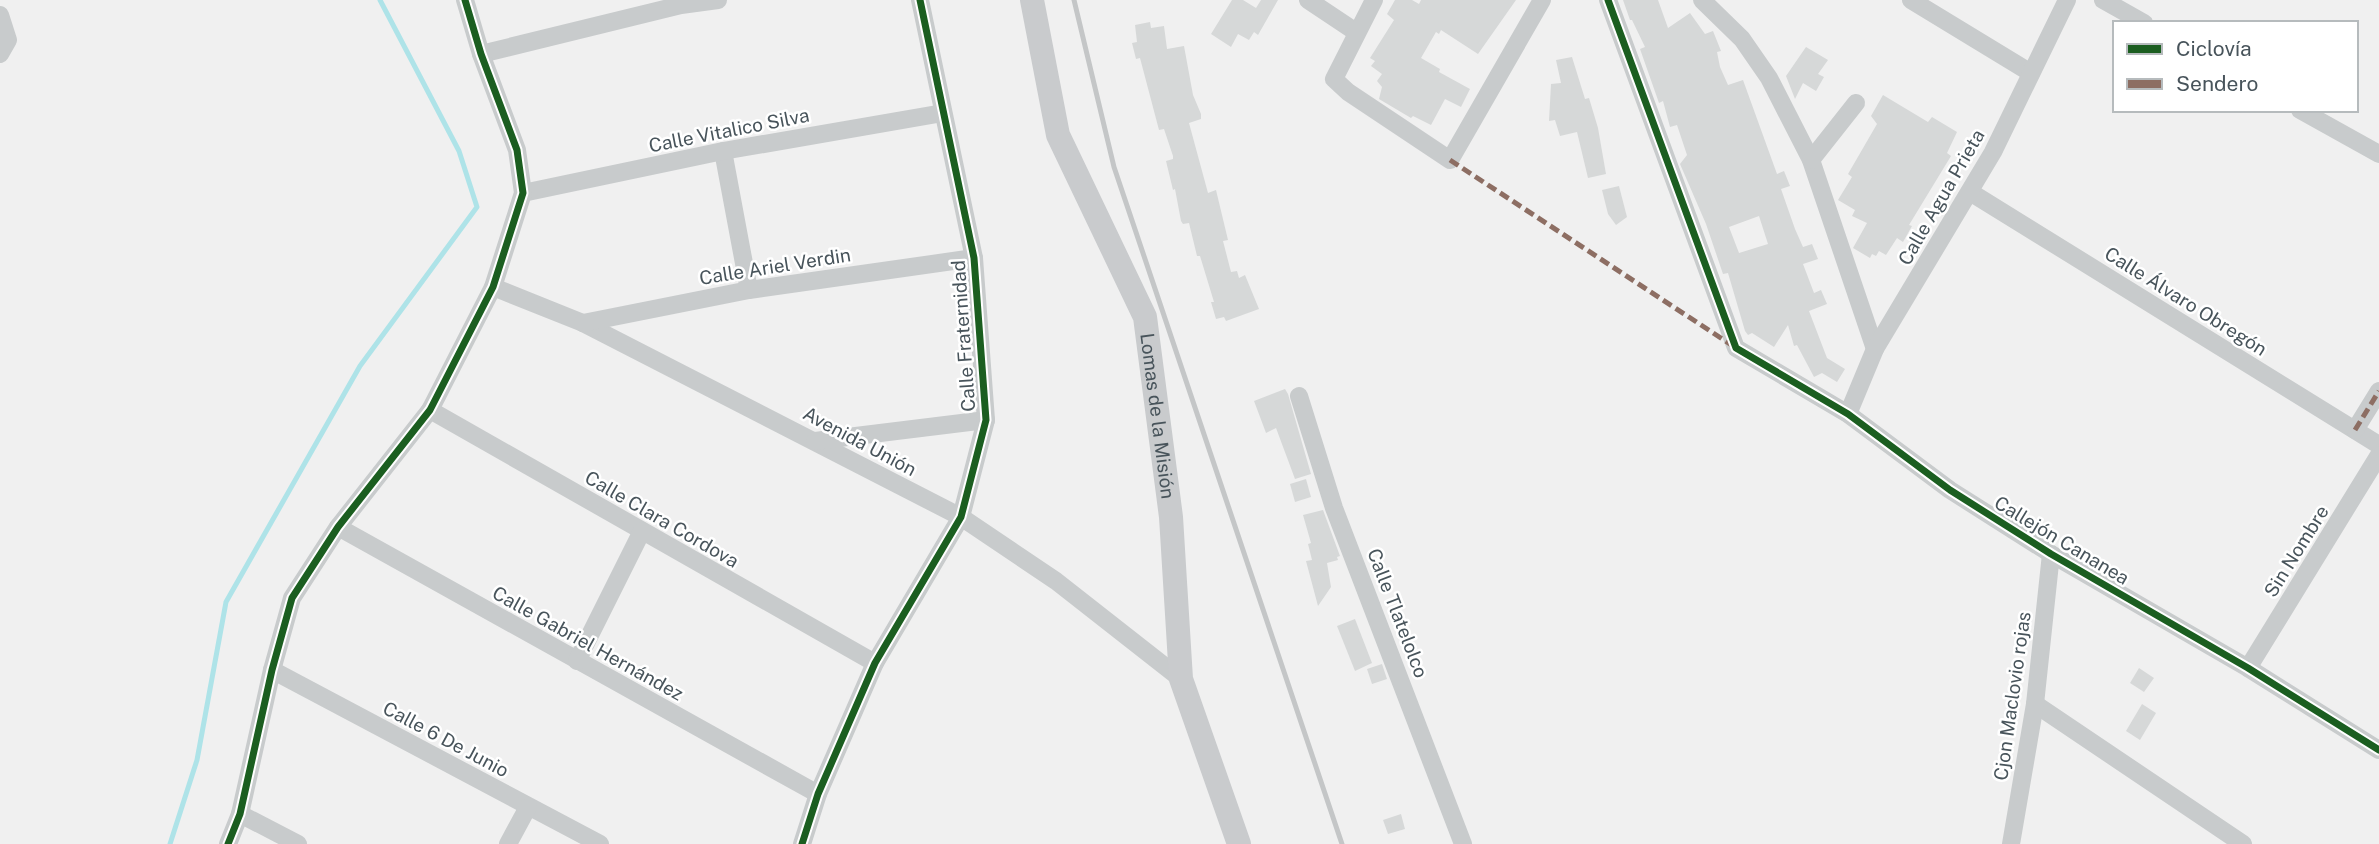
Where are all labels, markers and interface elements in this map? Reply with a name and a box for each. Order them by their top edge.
legend [2113,21,2358,112]
text: Ciclovía [2176,36,2252,61]
text: Sendero [2176,71,2258,96]
street label: Calle Vitalico Silva [647,104,811,156]
street label: Calle Agua Prieta [1893,125,1989,269]
street label: Calle Álvaro Obregón [2101,242,2271,360]
street label: Calle Ariel Verdin [698,243,852,289]
street label: Calle Fraternidad [947,259,979,413]
street label: Lomas de la Misión [1136,332,1180,500]
street label: Avenida Unión [800,402,920,480]
street label: Calle Clara Cordova [581,466,743,572]
street label: Callejón Cananea [1991,491,2133,589]
street label: Sin Nombre [2259,501,2333,601]
street label: Calle Tlatelolco [1363,545,1433,681]
street label: Calle Gabriel Hernández [489,581,687,705]
street label: Cjon Maclovio rojas [1989,610,2035,782]
street label: Calle 6 De Junio [379,697,513,781]

